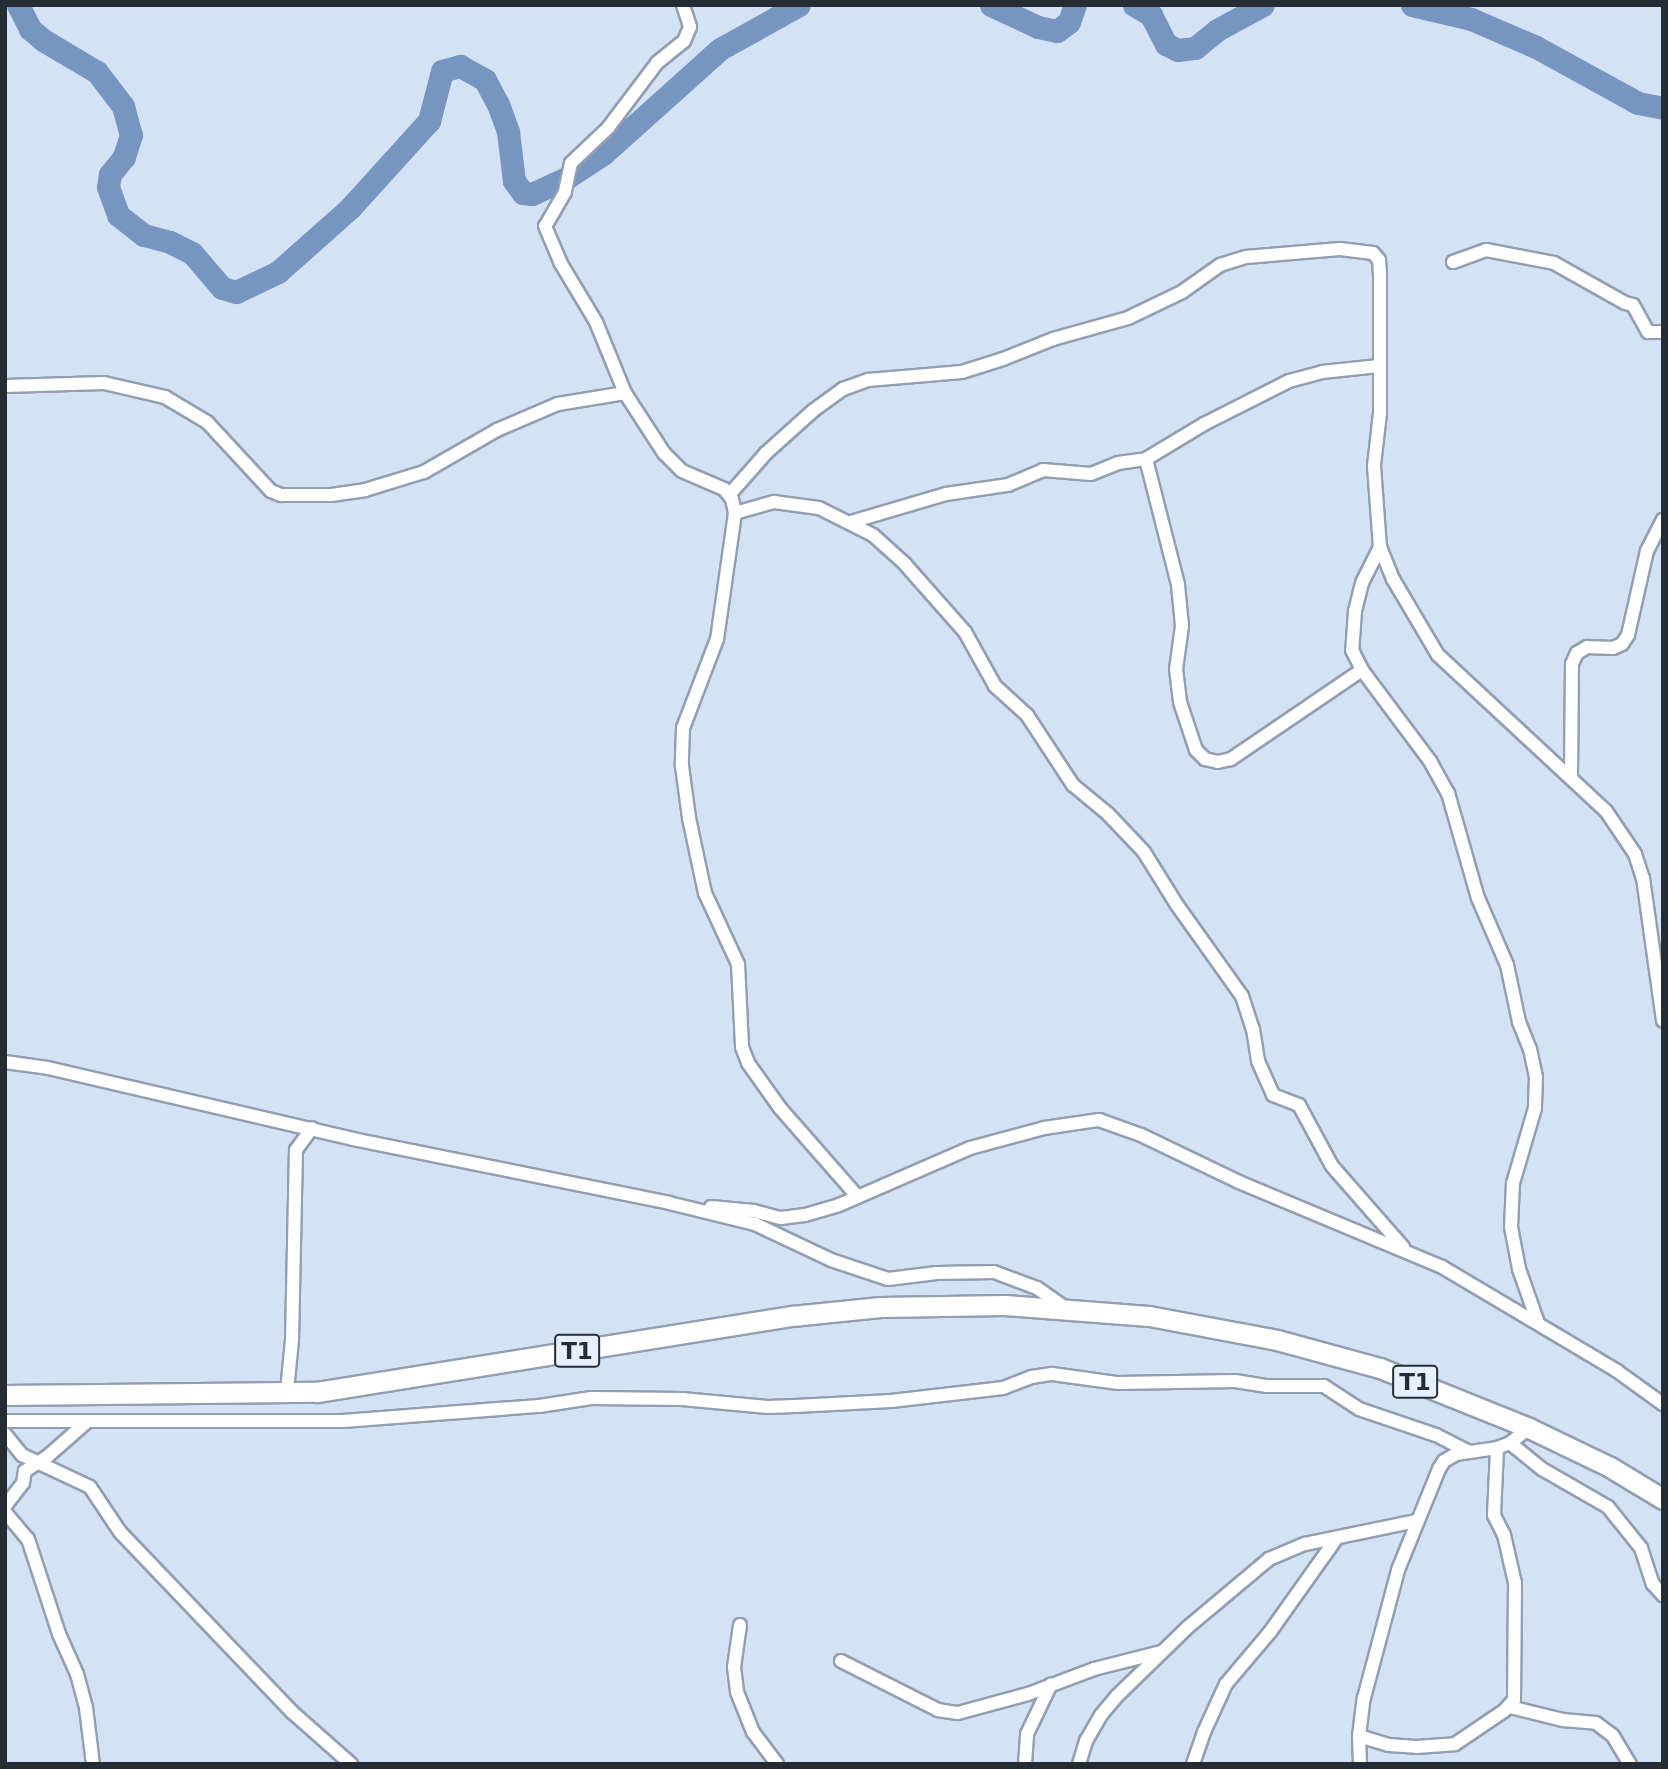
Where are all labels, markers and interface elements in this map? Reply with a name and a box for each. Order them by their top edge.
road number: T1 [552,1332,602,1370]
road number: T1 [1390,1362,1440,1401]

